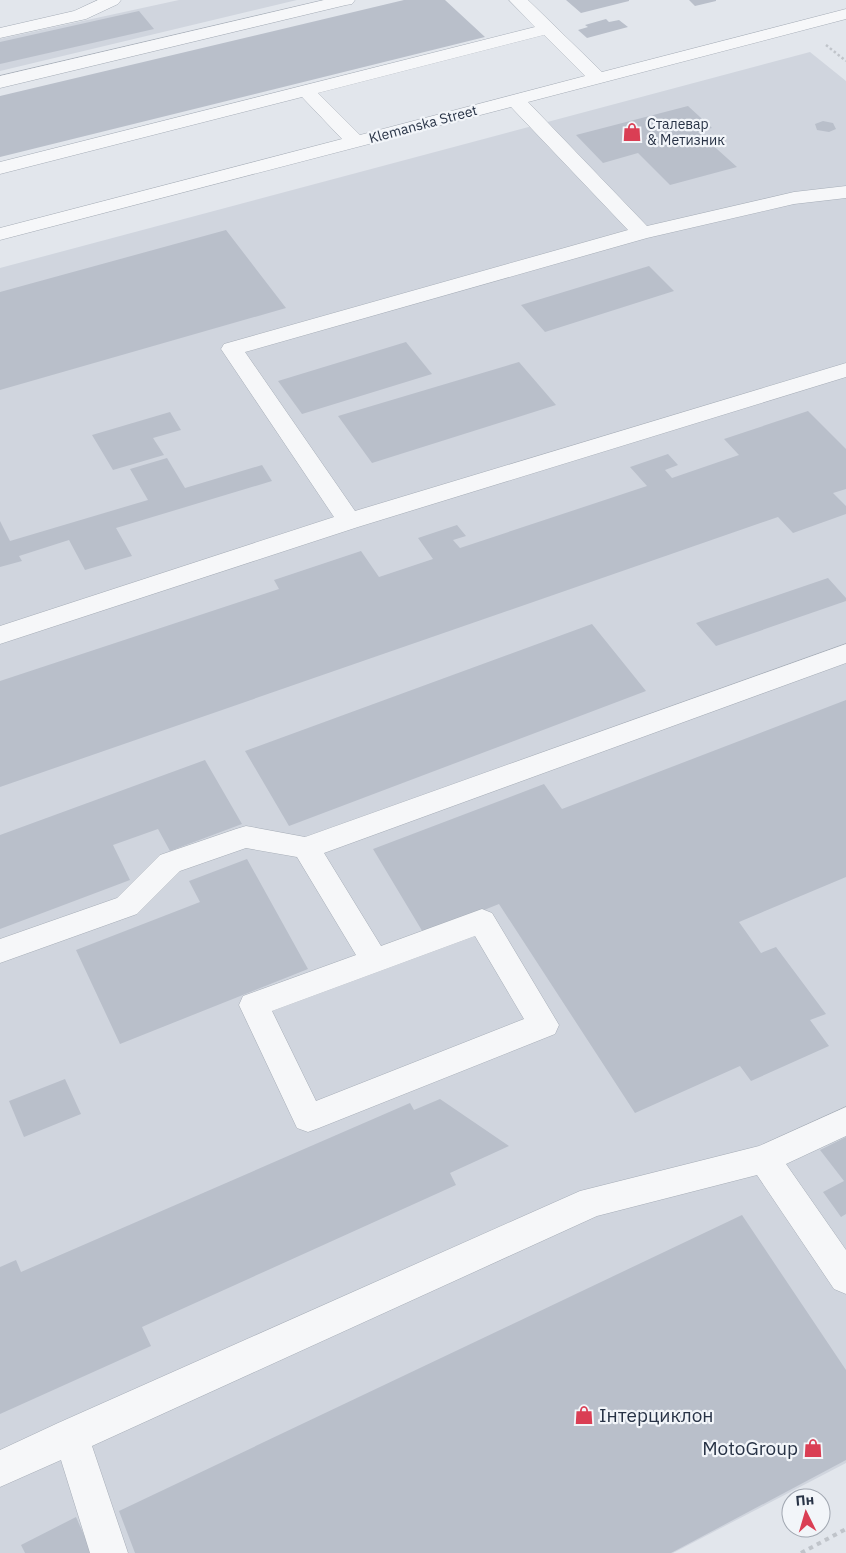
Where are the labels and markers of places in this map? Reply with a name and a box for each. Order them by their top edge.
place label: Сталевар & Метизник [647,115,725,149]
shop icon: Сталевар & Метизник [621,121,643,143]
place label: Інтерциклон [599,1403,714,1427]
shop icon: Інтерциклон [573,1404,595,1426]
place label: MotoGroup [702,1436,798,1460]
shop icon: MotoGroup [802,1437,824,1459]

